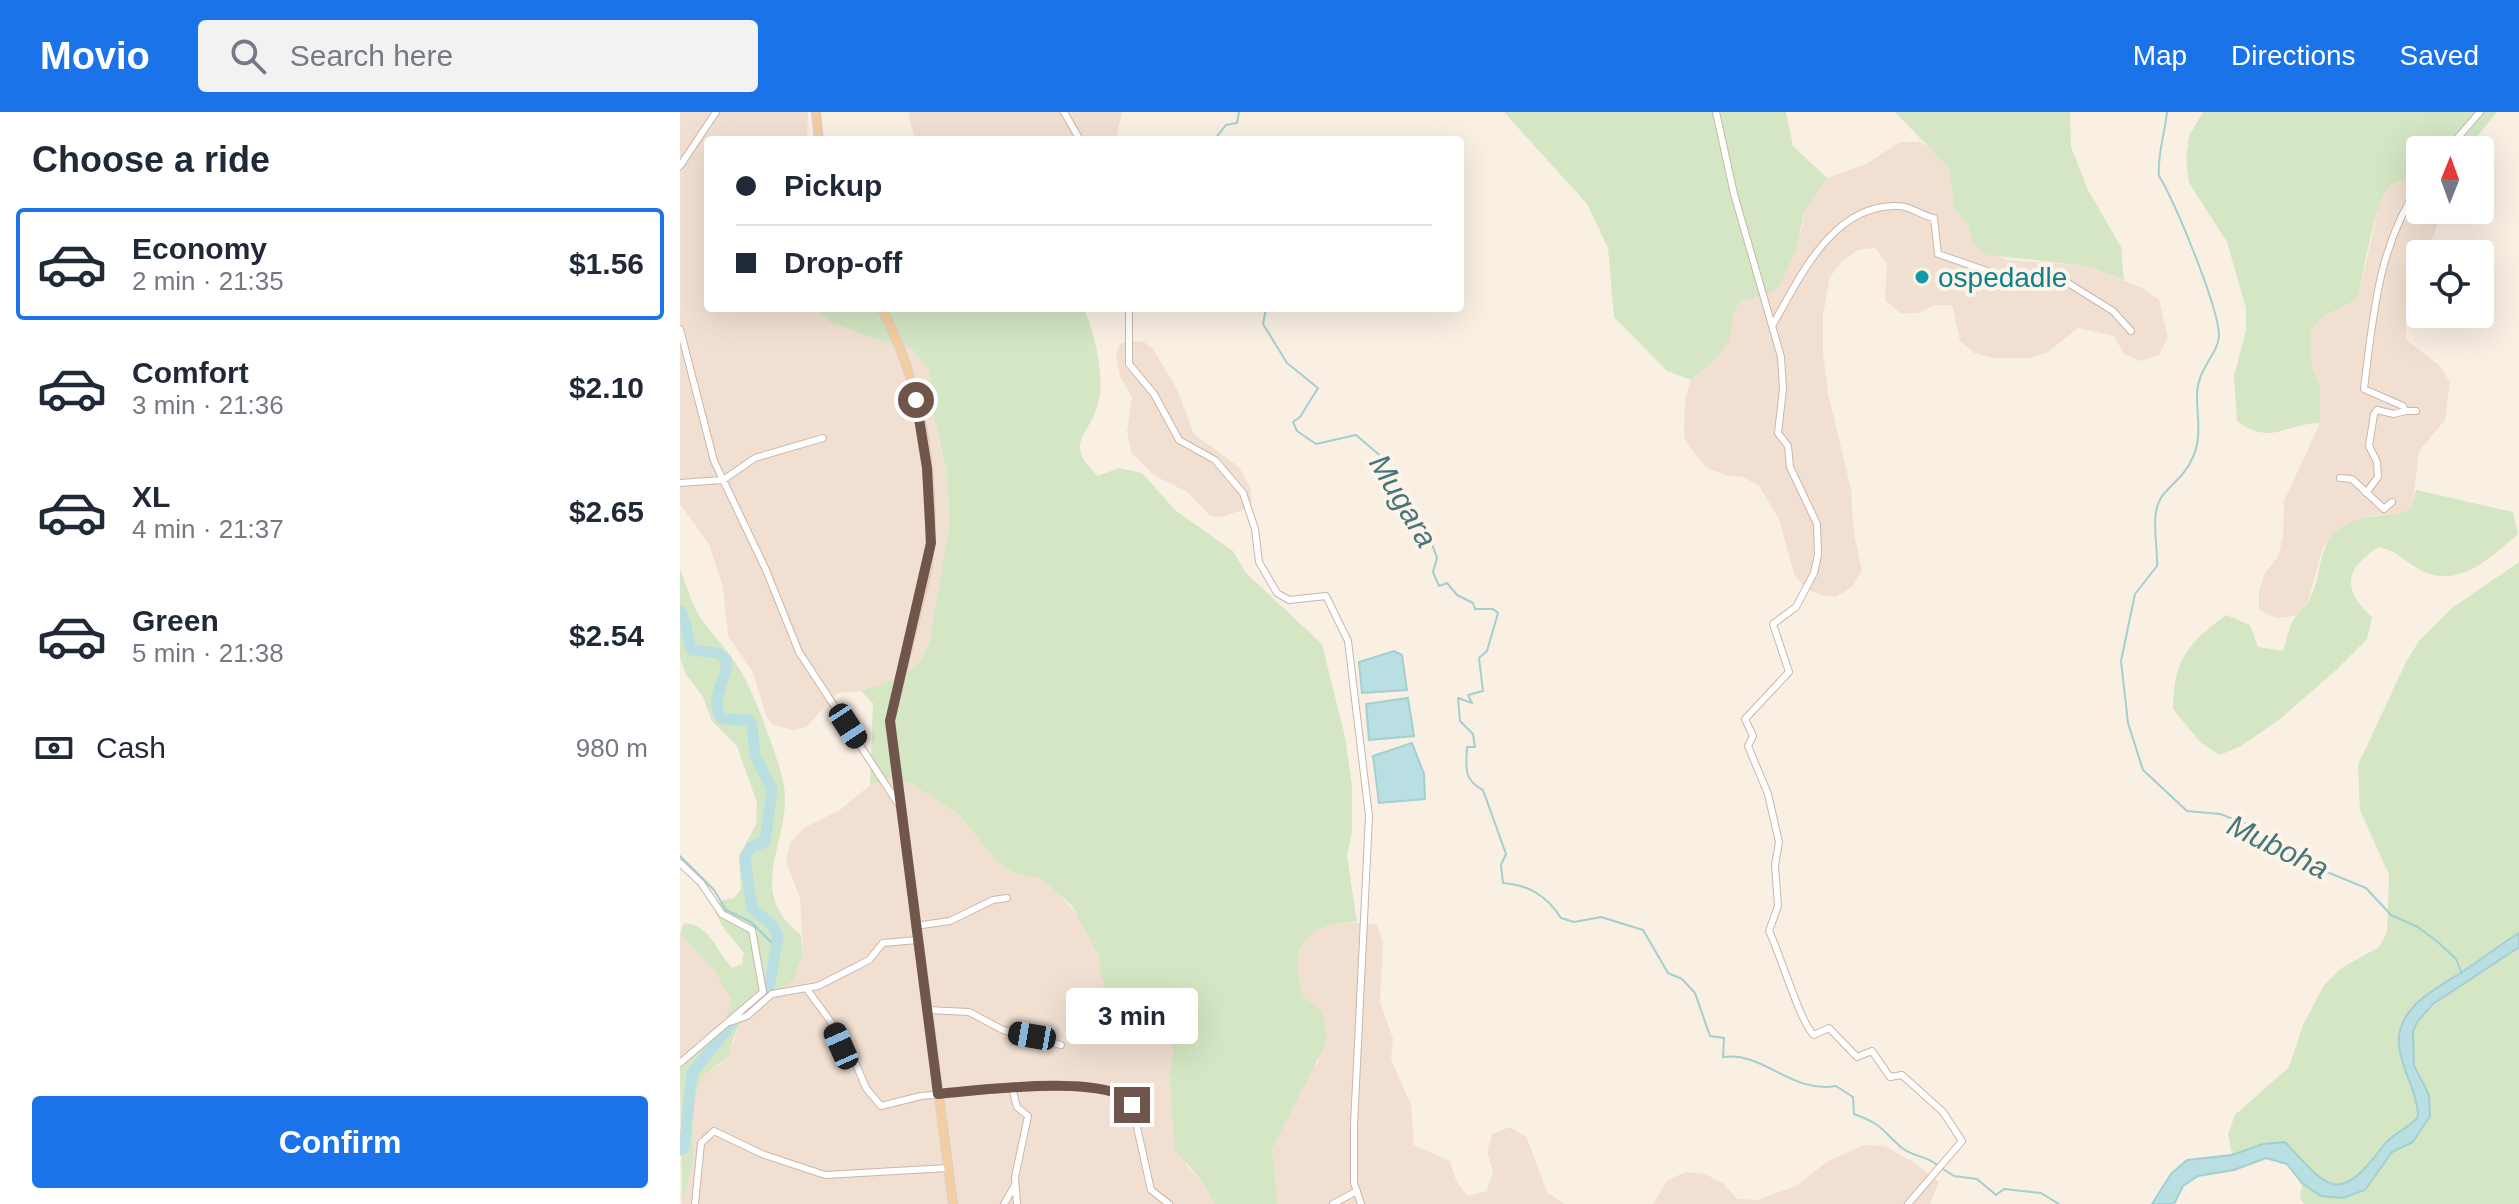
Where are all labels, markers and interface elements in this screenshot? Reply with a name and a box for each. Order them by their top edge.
search box [198,20,758,92]
icon: search [226,34,270,78]
text: Movio [40,35,150,77]
text: Search here [290,39,453,72]
text: Map [2133,40,2187,71]
text: Directions [2231,40,2356,71]
text: Saved [2400,40,2479,71]
north arrow [2406,136,2494,224]
map controls [2406,136,2494,328]
text: Choose a ride [32,139,270,180]
text: Pickup [784,169,882,202]
icon: car [36,228,108,300]
text: Economy [132,232,267,265]
button: locate [2406,240,2494,328]
text: Drop-off [784,246,902,279]
text: $1.56 [569,247,644,280]
place label: ospedadle [1938,262,2067,293]
text: 2 min · 21:35 [132,266,284,296]
marker: ospedadle [1913,268,1931,286]
icon: car [36,352,108,424]
text: Comfort [132,356,249,389]
text: $2.10 [569,371,644,404]
route start [898,382,934,418]
text: 3 min · 21:36 [132,390,284,420]
water label: Mugara [1363,449,1444,553]
icon: car [36,476,108,548]
text: XL [132,480,170,513]
text: $2.65 [569,495,644,528]
text: 4 min · 21:37 [132,514,284,544]
icon: car [36,600,108,672]
text: Green [132,604,219,637]
text: $2.54 [569,619,644,652]
text: 5 min · 21:38 [132,638,284,668]
car [825,699,871,753]
icon: cash [32,726,76,770]
text: Cash [96,731,166,764]
text: 980 m [576,733,648,763]
water label: Muboha [2222,808,2334,885]
callout: 3 min [1066,989,1198,1045]
text: 3 min [1098,1001,1166,1031]
car [820,1019,862,1073]
car [1006,1020,1058,1052]
route end [1114,1087,1150,1123]
button: Confirm [32,1096,648,1188]

